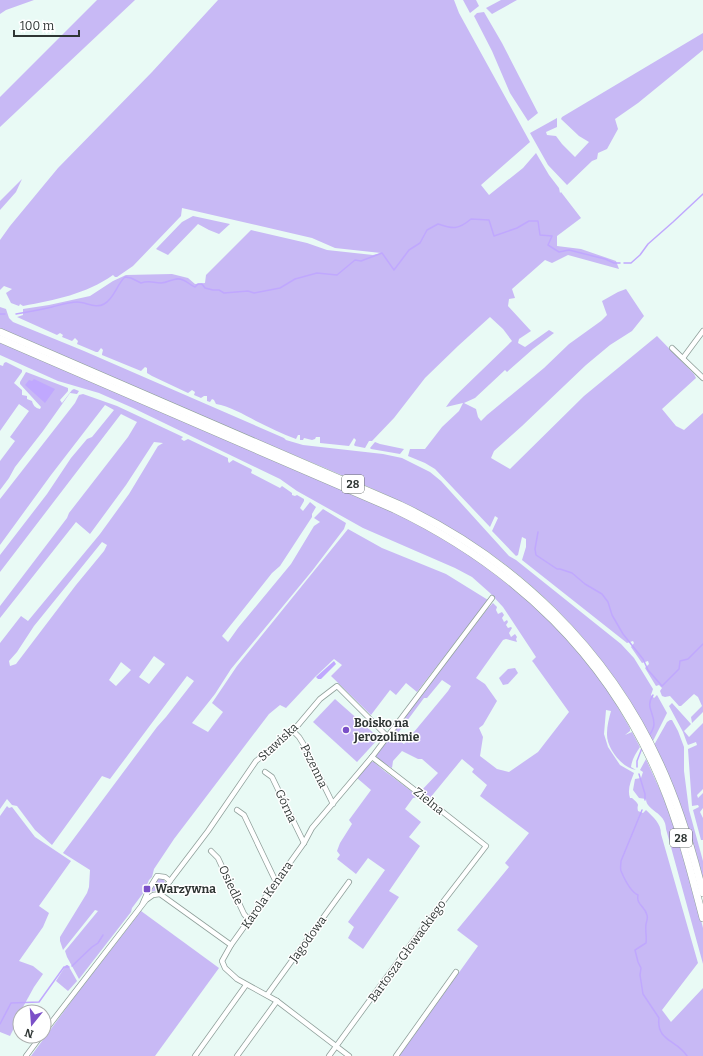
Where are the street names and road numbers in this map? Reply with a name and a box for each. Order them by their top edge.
road number: 28 [342,475,364,493]
street label: Stawiska [255,720,301,764]
street label: Pszenna [297,742,331,790]
street label: Zielna [411,785,447,818]
street label: Górna [272,787,300,825]
road number: 28 [670,829,692,847]
street label: Karola Kenara [239,858,296,931]
street label: Osiedle [216,863,246,907]
street label: Bartosza Głowackiego [365,897,449,1005]
street label: Jagodowa [286,913,330,966]

